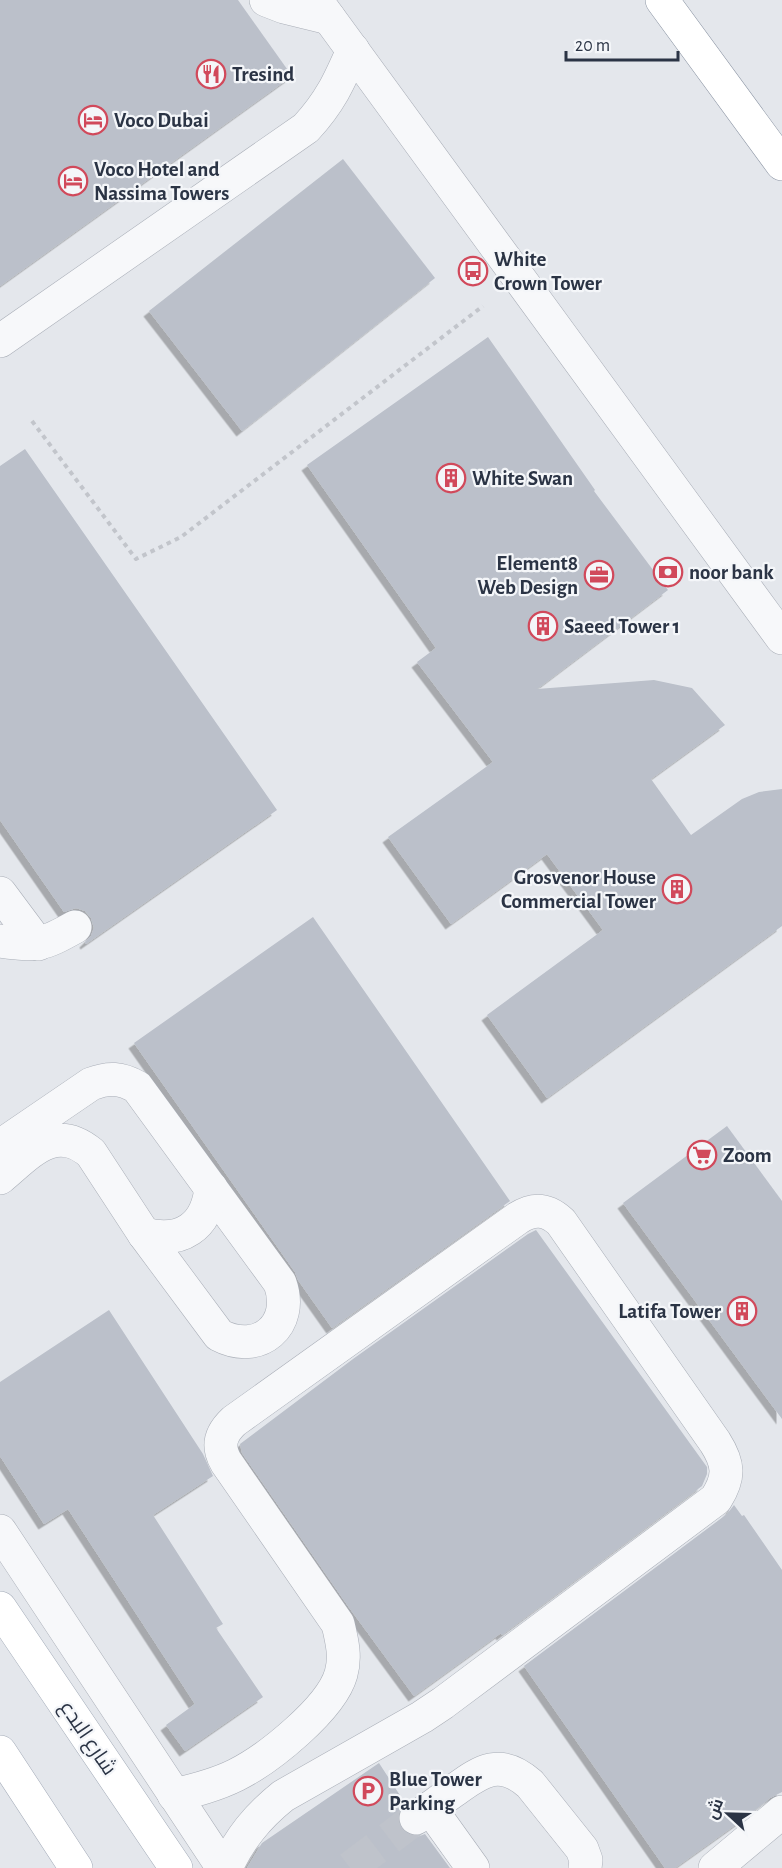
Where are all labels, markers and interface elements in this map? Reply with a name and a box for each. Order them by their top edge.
scale bar [566,24,678,62]
text: 20 m [575,37,610,55]
restaurant icon: Tresind [195,58,227,90]
place label: Tresind [232,64,294,85]
hotel icon: Voco Dubai [77,104,109,136]
place label: Voco Dubai [114,110,209,131]
place label: Voco Hotel and Nassima Towers [94,159,229,204]
hotel icon: Voco Hotel and Nassima Towers [57,165,89,197]
place label: White Crown Tower [494,249,603,294]
bus stop icon: White Crown Tower [457,255,489,287]
building icon: White Swan [435,462,467,494]
place label: White Swan [472,468,573,489]
place label: Element8 Web Design [477,553,578,598]
bank icon: noor bank [652,556,684,588]
office icon: Element8 Web Design [583,559,615,591]
place label: noor bank [689,562,774,583]
building icon: Saeed Tower 1 [527,610,559,642]
place label: Saeed Tower 1 [564,616,680,637]
place label: Grosvenor House Commercial Tower [501,867,657,912]
building icon: Grosvenor House Commercial Tower [661,873,693,905]
supermarket icon: Zoom [686,1139,718,1171]
place label: Zoom [723,1145,772,1166]
building icon: Latifa Tower [726,1295,758,1327]
place label: Latifa Tower [618,1301,722,1322]
street label: شارع البدع [53,1697,120,1781]
place label: Blue Tower Parking [389,1769,482,1814]
parking icon: Blue Tower Parking [352,1775,384,1807]
north arrow [698,1784,758,1844]
text: ش [703,1796,727,1822]

